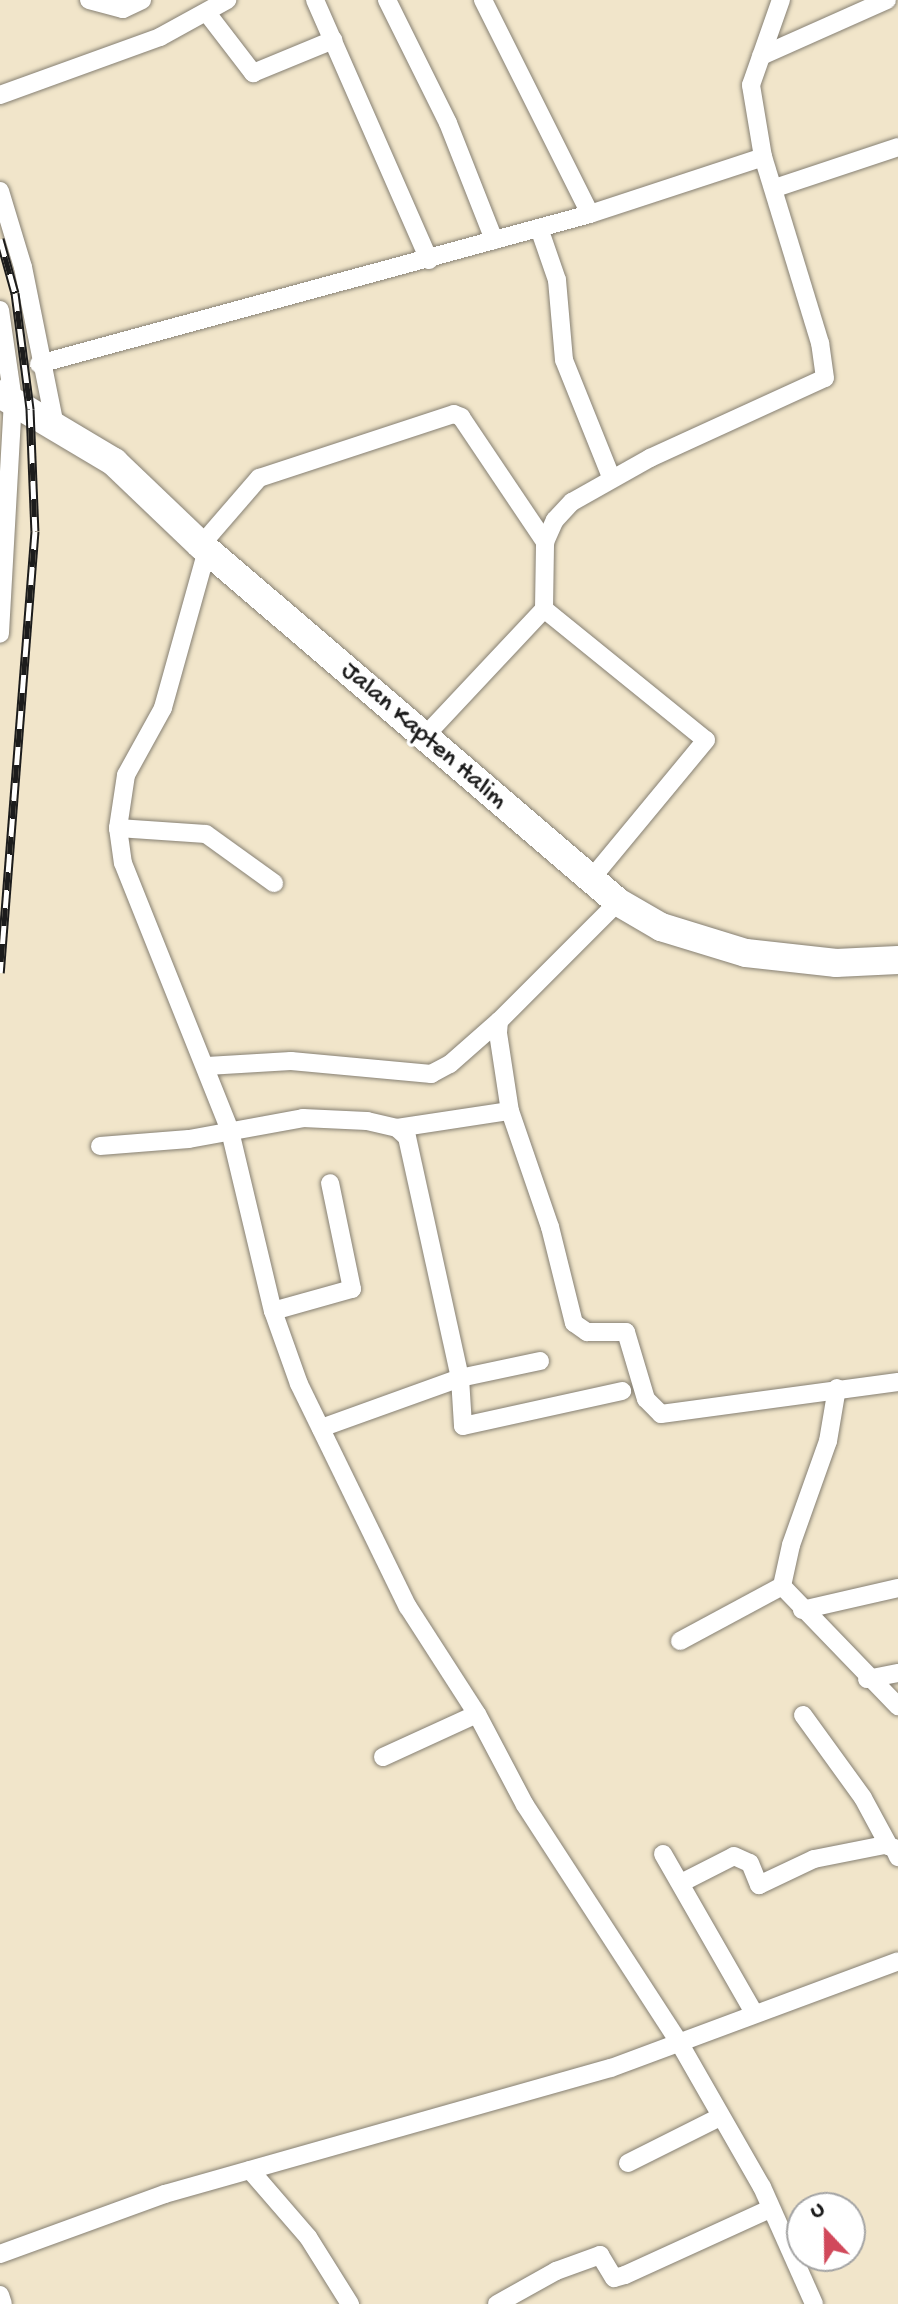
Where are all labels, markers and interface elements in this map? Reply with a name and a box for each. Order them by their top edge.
street label: Jalan Kapten Halim [333,656,513,818]
north arrow [786,2192,866,2272]
text: U [807,2197,829,2226]

